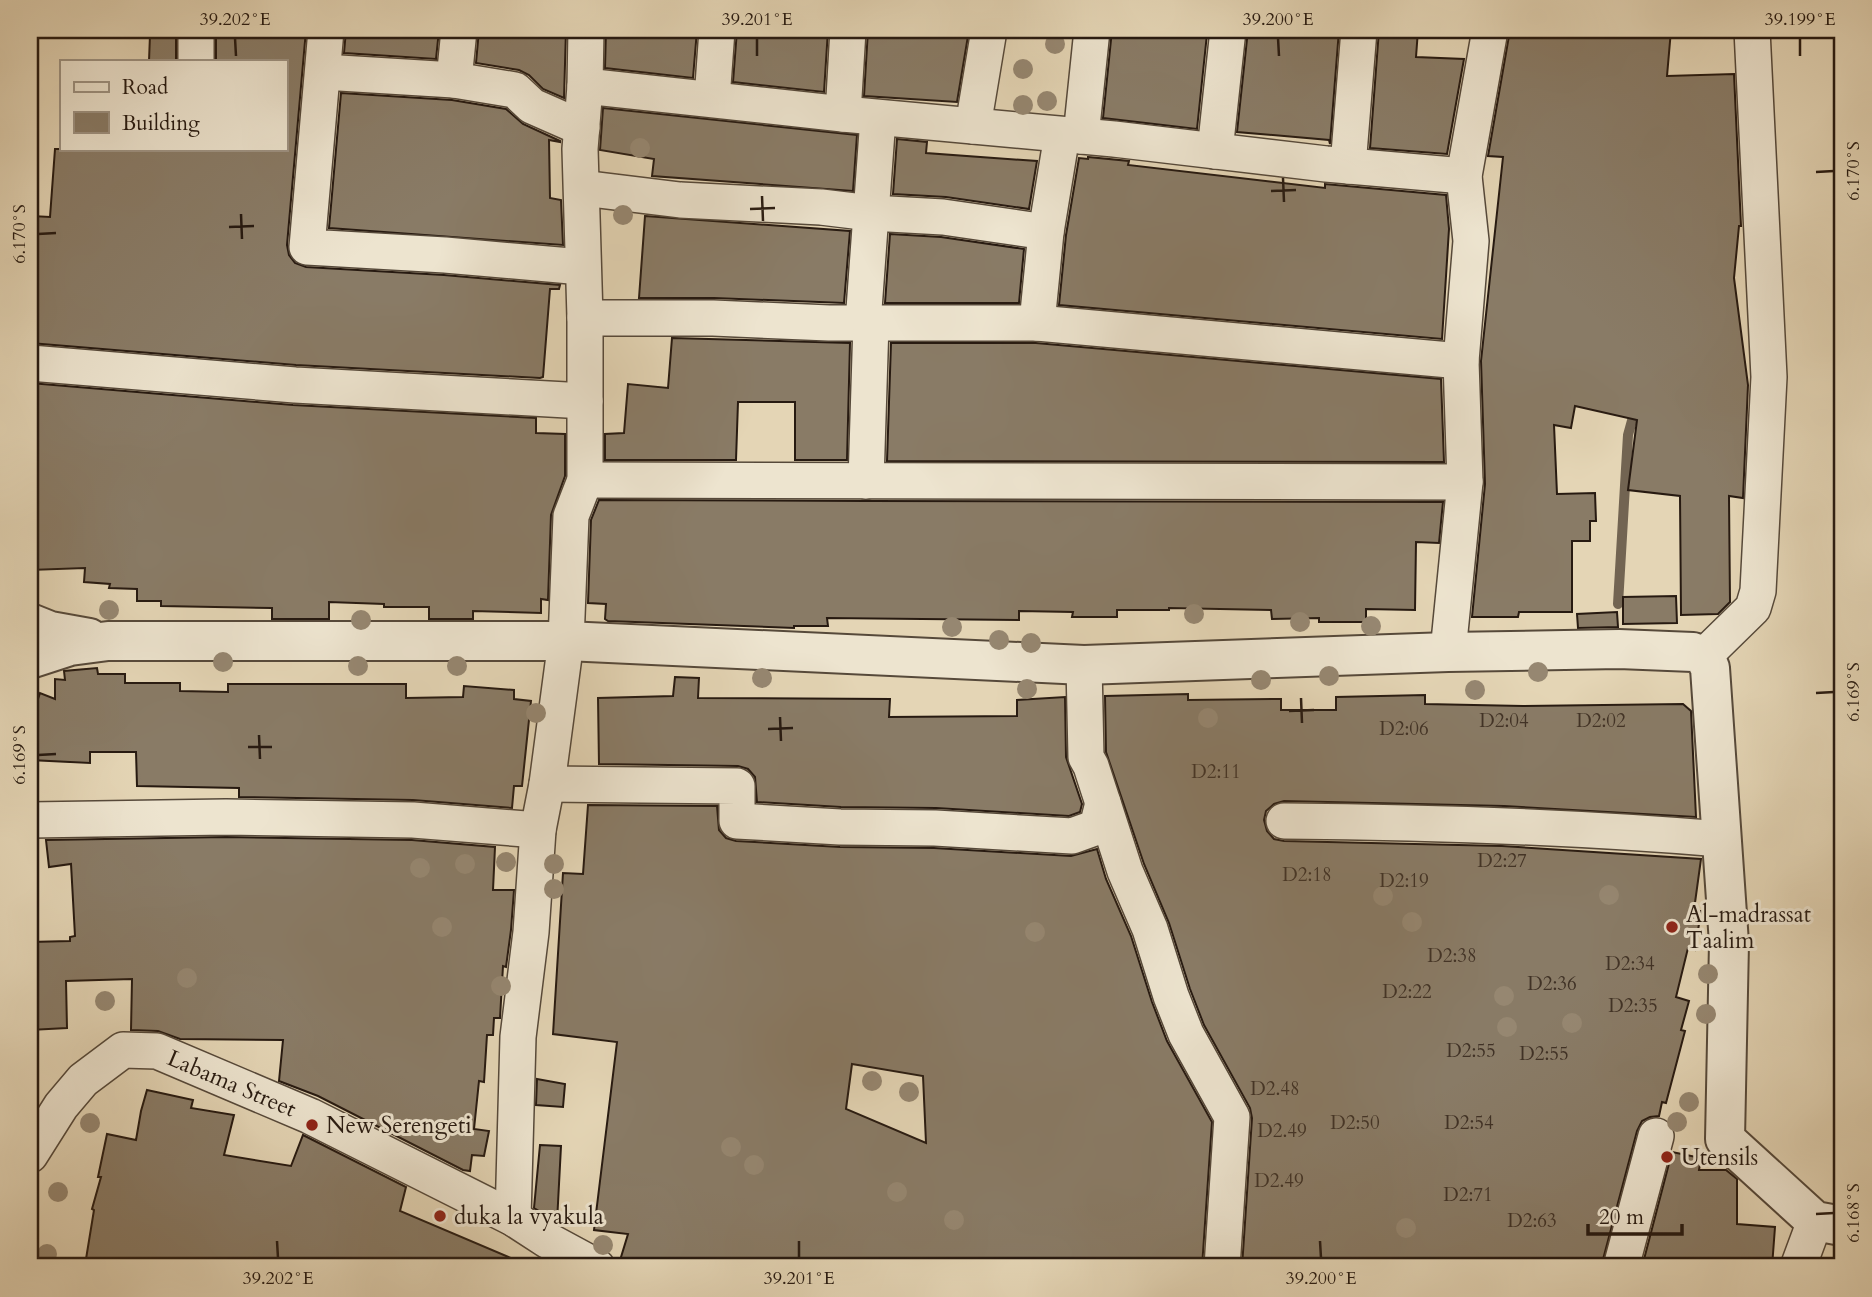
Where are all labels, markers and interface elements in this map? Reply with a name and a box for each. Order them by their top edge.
text: 39.202°E [200,7,271,32]
text: 39.201°E [722,7,793,32]
text: 39.200°E [1243,7,1314,32]
text: 39.199°E [1765,7,1836,32]
legend [60,60,287,150]
text: Road [122,73,168,102]
text: Building [122,109,200,138]
text: 6.170°S [1841,141,1866,201]
text: 6.170°S [7,204,32,264]
text: 6.169°S [1841,662,1866,722]
house number: D2:04 [1479,708,1529,734]
house number: D2:02 [1576,708,1626,734]
house number: D2:06 [1379,716,1429,742]
text: 6.169°S [7,725,32,785]
house number: D2:11 [1191,759,1241,785]
house number: D2:27 [1477,848,1527,874]
house number: D2:18 [1282,862,1332,888]
house number: D2:19 [1379,868,1429,894]
place label: Al-madrassat Taalim [1686,899,1811,956]
marker: Al-madrassat Taalim [1664,919,1680,935]
house number: D2:38 [1427,943,1477,969]
house number: D2:34 [1605,951,1655,977]
house number: D2:36 [1527,971,1577,997]
house number: D2:22 [1382,979,1432,1005]
house number: D2:35 [1608,993,1658,1019]
house number: D2:55 [1446,1038,1496,1064]
house number: D2:55 [1519,1041,1569,1067]
street label: Labama Street [163,1042,301,1125]
house number: D2.48 [1250,1076,1300,1102]
place label: New Serengeti [326,1110,472,1141]
house number: D2:50 [1330,1110,1380,1136]
house number: D2:54 [1444,1110,1494,1136]
marker: New Serengeti [304,1117,320,1133]
house number: D2.49 [1257,1118,1307,1144]
place label: Utensils [1681,1142,1758,1173]
marker: Utensils [1659,1149,1675,1165]
house number: D2.49 [1254,1168,1304,1194]
house number: D2:71 [1443,1182,1493,1208]
text: 6.168°S [1841,1183,1866,1243]
scale bar [1588,1192,1683,1236]
place label: duka la vyakula [454,1201,604,1232]
text: 20 m [1599,1203,1644,1232]
marker: duka la vyakula [432,1208,448,1224]
house number: D2:63 [1507,1208,1557,1234]
text: 39.202°E [243,1266,314,1291]
text: 39.201°E [764,1266,835,1291]
text: 39.200°E [1286,1266,1357,1291]

